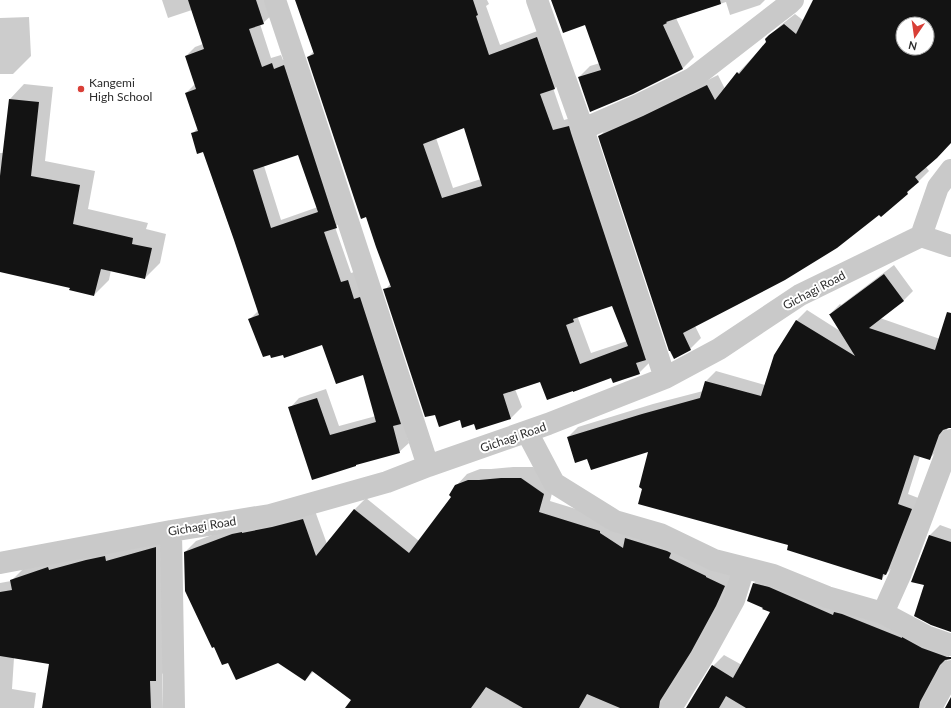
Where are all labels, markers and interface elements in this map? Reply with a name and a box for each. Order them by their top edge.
north arrow [895,16,935,56]
text: N [907,39,918,54]
place label: Kangemi High School [89,75,152,104]
marker: Kangemi High School [76,84,86,94]
street label: Gichagi Road [780,267,848,313]
street label: Gichagi Road [478,419,548,455]
street label: Gichagi Road [167,513,237,539]

